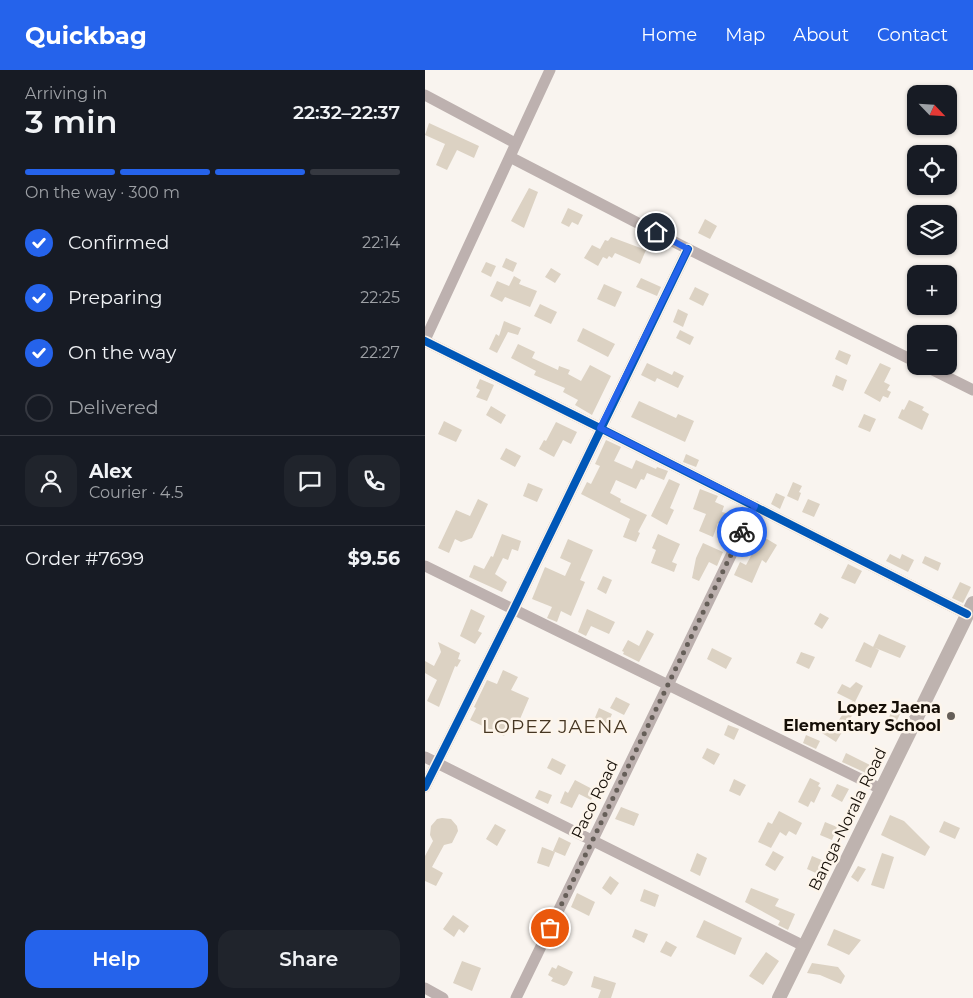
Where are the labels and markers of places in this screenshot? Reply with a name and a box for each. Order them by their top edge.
pin [635,211,677,253]
place label: Lopez Jaena Elementary School [783,698,941,735]
marker: Lopez Jaena Elementary School [945,710,957,722]
pin [529,907,571,949]

